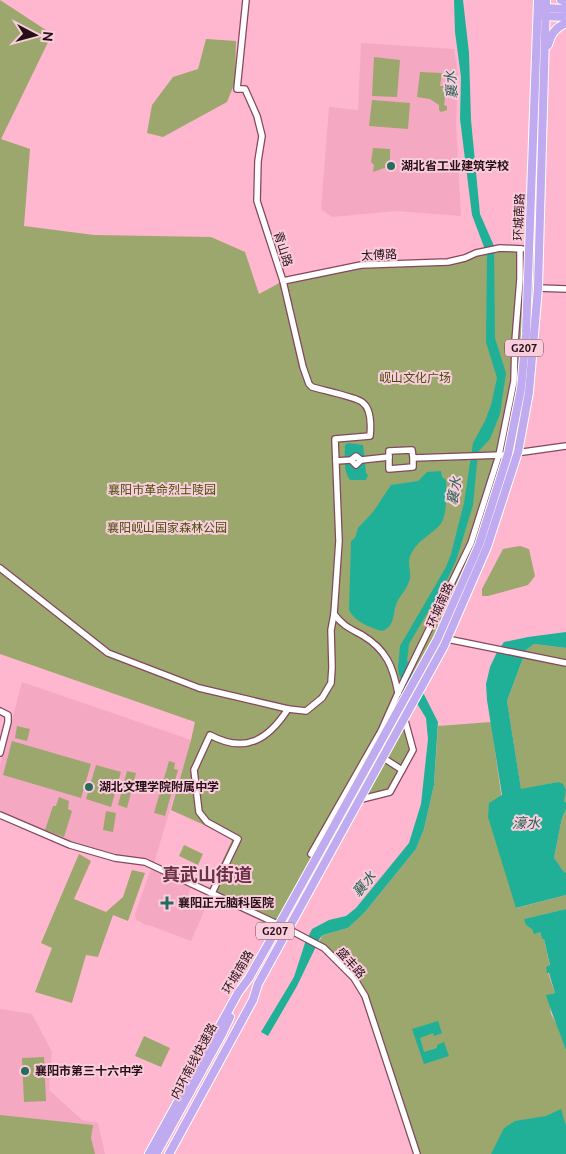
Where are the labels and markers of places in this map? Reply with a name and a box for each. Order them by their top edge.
place label: 湖北省工业建筑学校 [401,159,509,172]
marker: 湖北省工业建筑学校 [385,160,397,172]
place label: 湖北文理学院附属中学 [99,780,219,793]
marker: 湖北文理学院附属中学 [83,781,95,793]
marker: 襄阳正元脑科医院 [160,896,174,910]
place label: 襄阳正元脑科医院 [178,896,274,909]
place label: 襄阳市第三十六中学 [35,1064,143,1077]
marker: 襄阳市第三十六中学 [19,1065,31,1077]

